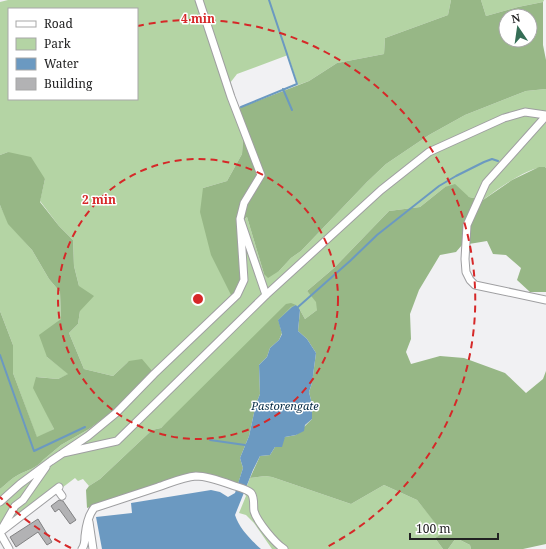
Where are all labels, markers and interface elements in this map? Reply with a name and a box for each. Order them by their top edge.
legend [8,8,138,100]
north arrow [498,8,538,48]
text: N [510,9,522,26]
text: 4 min [181,10,215,27]
text: Road [44,15,74,32]
text: Park [44,35,72,52]
text: Water [44,55,79,72]
text: Building [44,75,93,92]
text: 2 min [82,191,116,208]
centre of rings [191,292,205,306]
water label: Pastorengate [250,398,319,413]
scale bar [410,515,498,541]
text: 100 m [416,520,451,537]

